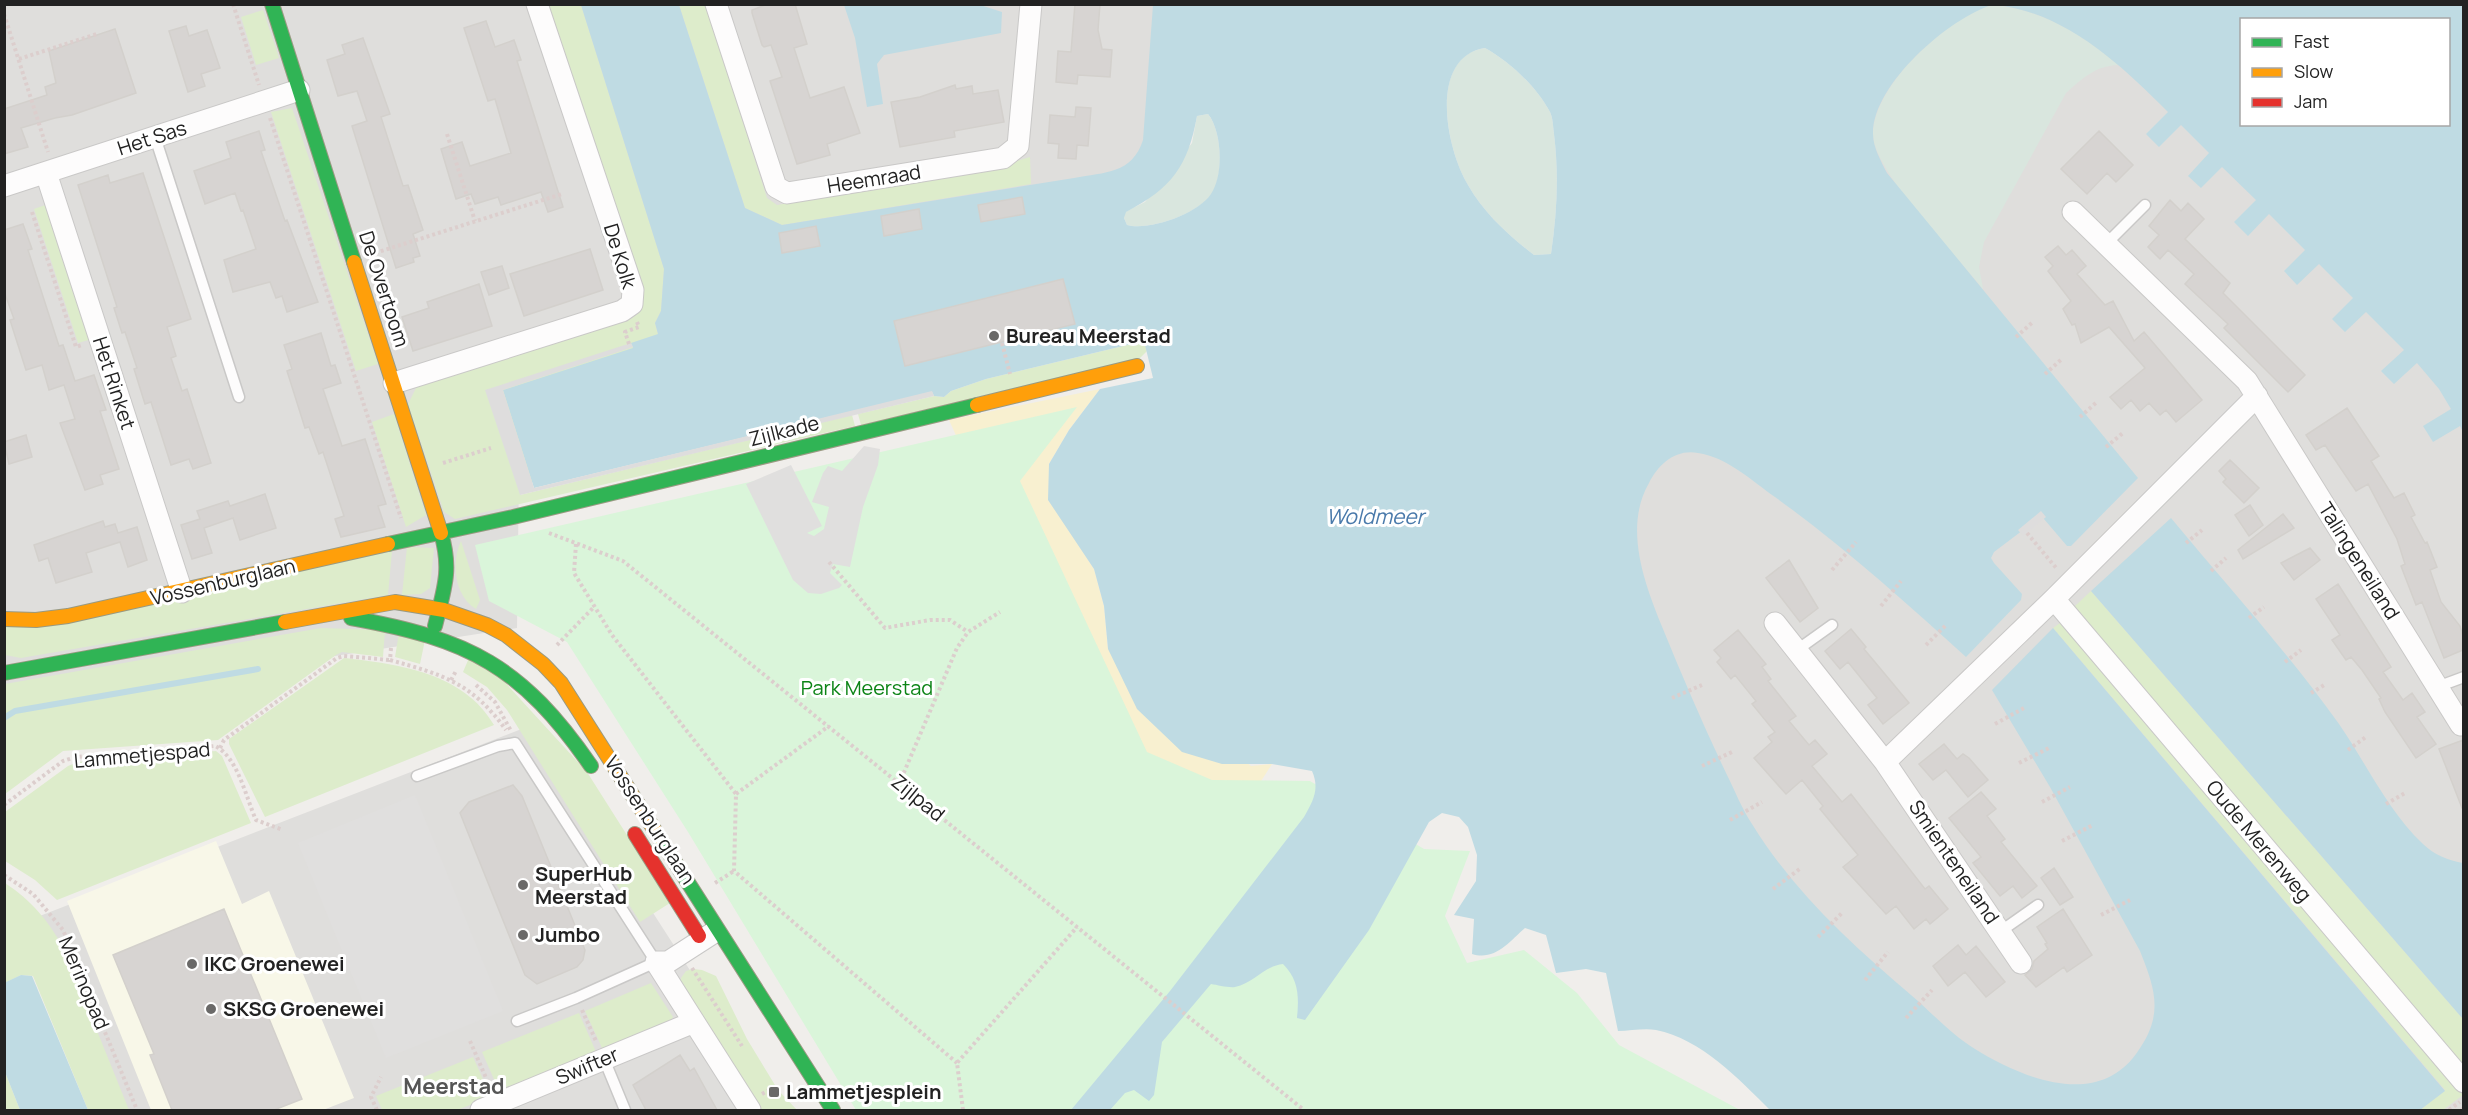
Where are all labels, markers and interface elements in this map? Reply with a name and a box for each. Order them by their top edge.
legend [2240,18,2450,126]
text: Fast [2294,29,2329,53]
text: Slow [2294,59,2334,83]
text: Jam [2294,89,2328,113]
street label: Het Sas [114,114,190,161]
street label: Heemraad [825,158,923,199]
street label: De Kolk [598,220,643,293]
street label: De Overtoom [353,227,416,350]
place label: Bureau Meerstad [1006,322,1171,349]
marker: Bureau Meerstad [987,329,1001,343]
street label: Het Rinket [87,333,142,433]
street label: Zijlkade [746,409,822,452]
street label: Talingeneiland [2313,497,2406,625]
water label: Woldmeer [1326,502,1426,530]
street label: Vossenburglaan [148,552,298,611]
park label: Park Meerstad [801,674,933,701]
street label: Lammetjespad [73,735,211,774]
street label: Vossenburglaan [599,750,702,889]
street label: Zijlpad [886,768,951,827]
street label: Oude Merenweg [2200,774,2318,907]
street label: Smienteneiland [1903,795,2006,929]
place label: SuperHub Meerstad [535,860,632,910]
marker: SuperHub Meerstad [516,878,530,892]
place label: Jumbo [535,921,600,948]
marker: Jumbo [516,928,530,942]
street label: Merinopad [53,932,116,1034]
place label: IKC Groenewei [204,950,345,977]
marker: IKC Groenewei [185,957,199,971]
place label: SKSG Groenewei [223,995,384,1022]
marker: SKSG Groenewei [204,1002,218,1016]
street label: Swifter [551,1040,622,1091]
district label: Meerstad [403,1071,505,1101]
place label: Lammetjesplein [786,1078,941,1105]
marker: Lammetjesplein [767,1085,781,1099]

